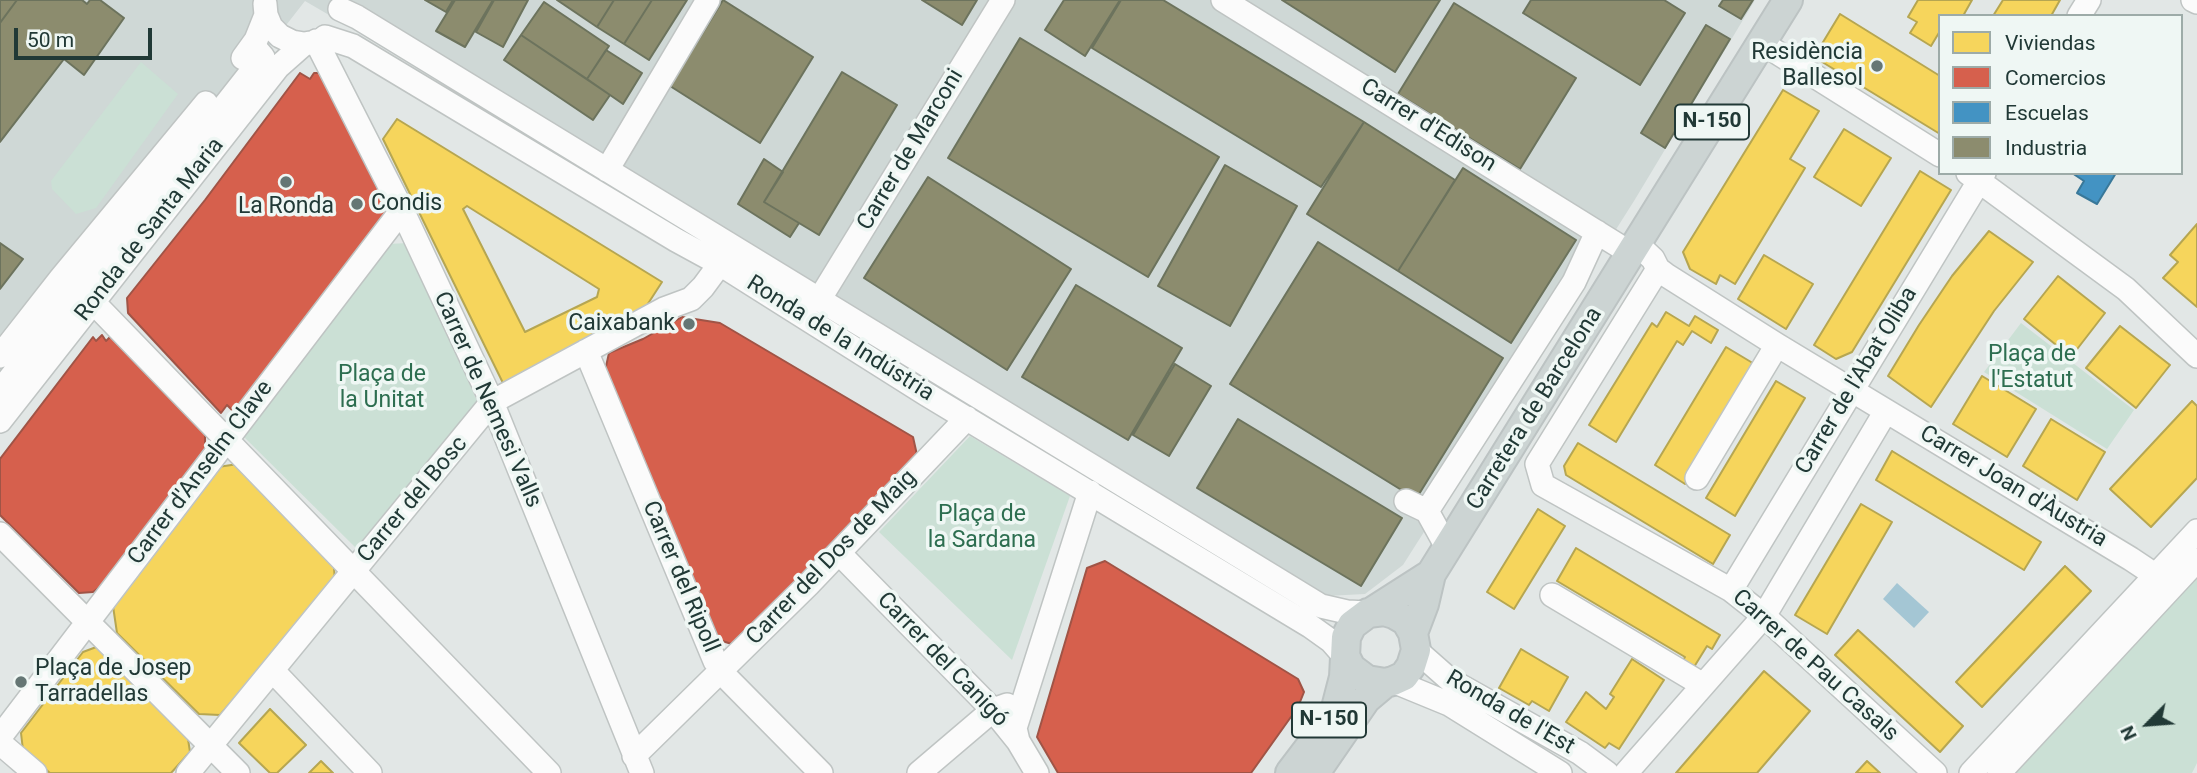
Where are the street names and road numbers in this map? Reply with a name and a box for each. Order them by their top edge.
street label: Carrer de Marconi [852,64,970,236]
street label: Carrer d'Edison [1355,73,1501,179]
road number: N-150 [1675,104,1749,140]
street label: Ronda de Santa Maria [70,133,230,327]
street label: Ronda de la Indústria [741,270,939,408]
street label: Carrer de l'Abat Oliba [1790,282,1924,480]
street label: Carrer de Nemesi Valls [427,288,547,512]
street label: Carretera de Barcelona [1461,303,1609,515]
street label: Carrer d'Anselm Clave [123,375,279,571]
street label: Carrer Joan d'Àustria [1914,420,2112,554]
street label: Carrer del Bosc [352,431,474,569]
street label: Carrer del Dos de Maig [741,465,923,651]
street label: Carrer del Ripoll [636,497,724,657]
street label: Carrer de Pau Casals [1726,584,1904,748]
street label: Carrer del Canigó [871,587,1013,733]
street label: Ronda de l'Est [1441,665,1579,761]
road number: N-150 [1292,702,1366,738]

